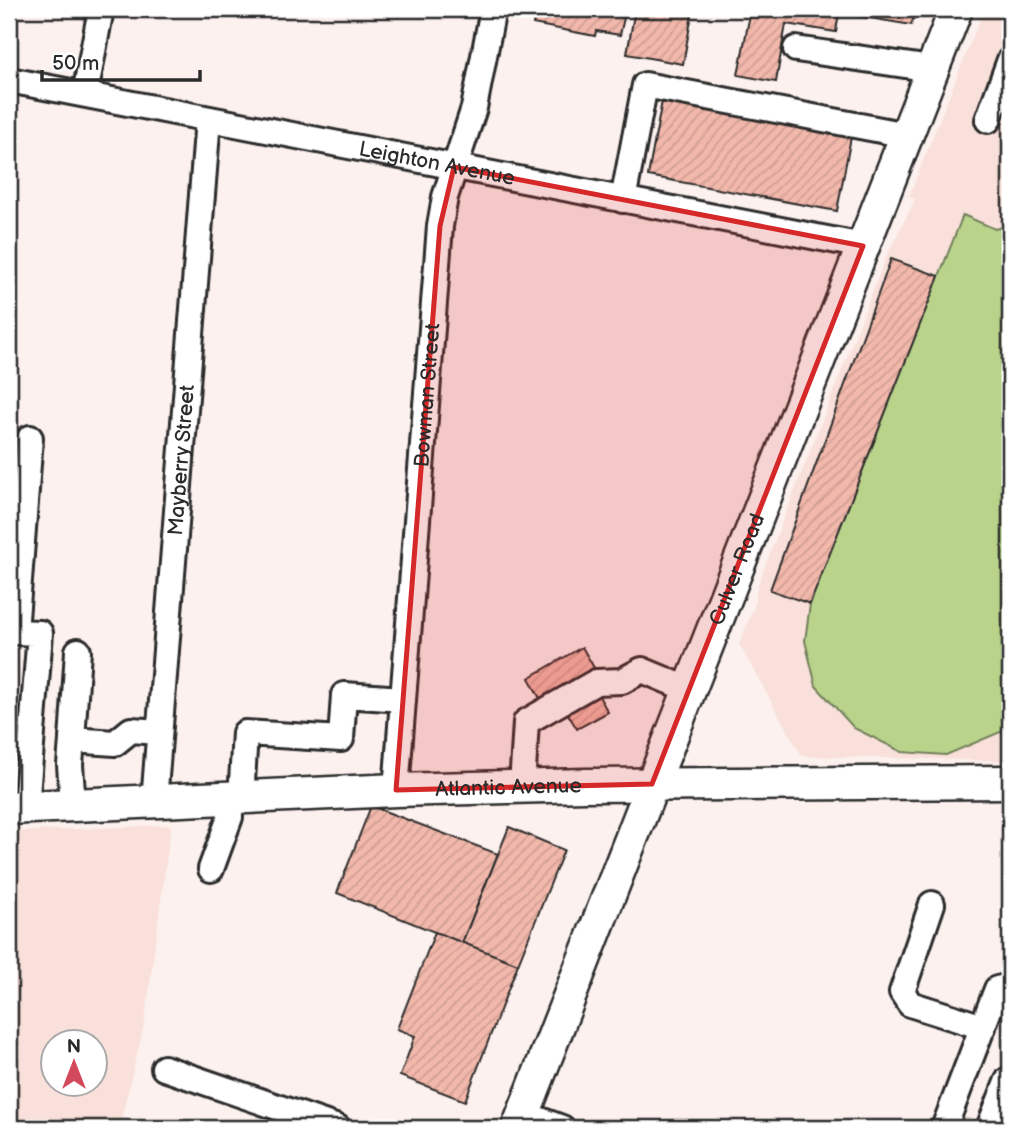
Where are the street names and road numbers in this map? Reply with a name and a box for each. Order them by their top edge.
street label: Leighton Avenue [357,136,517,191]
street label: Bowman Street [409,322,445,468]
street label: Mayberry Street [163,383,199,536]
street label: Culver Road [704,510,770,629]
street label: Atlantic Avenue [435,773,582,801]

